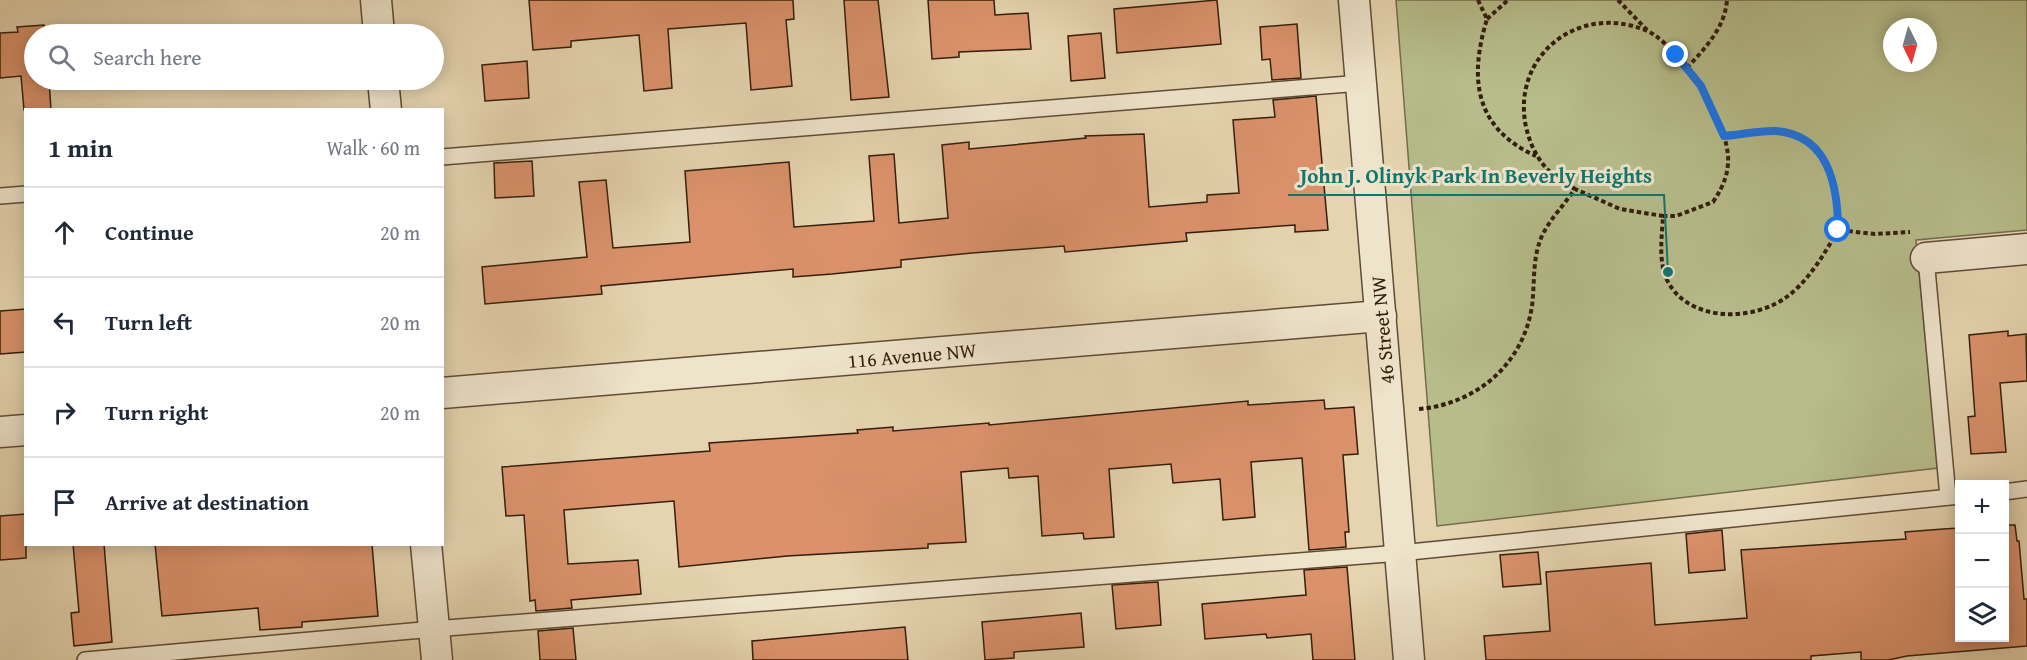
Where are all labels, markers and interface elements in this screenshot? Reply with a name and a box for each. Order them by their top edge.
north arrow [1883,18,1937,72]
search box [24,24,444,90]
icon: search [45,41,78,74]
text: Search here [93,41,202,73]
route end [1662,41,1688,67]
text: 1 min [48,128,113,167]
text: Walk · 60 m [326,133,420,162]
callout: John J. Olinyk Park In Beverly Heights [1288,156,1664,195]
text: John J. Olinyk Park In Beverly Heights [1297,160,1652,191]
icon: ahead [48,216,81,249]
text: Continue [105,216,194,248]
route start [1824,216,1850,242]
text: 20 m [380,218,420,247]
street label: 46 Street NW [1363,275,1401,385]
icon: left [48,306,81,339]
text: Turn left [105,306,192,338]
text: 20 m [380,308,420,337]
street label: 116 Avenue NW [846,335,978,375]
icon: right [48,396,81,429]
text: Turn right [105,396,208,428]
text: 20 m [380,398,420,427]
map controls [1955,480,2009,642]
button: + [1955,480,2009,534]
icon: arrive [48,486,81,519]
text: Arrive at destination [105,486,309,518]
button: − [1955,534,2009,588]
button: layers [1955,588,2009,642]

